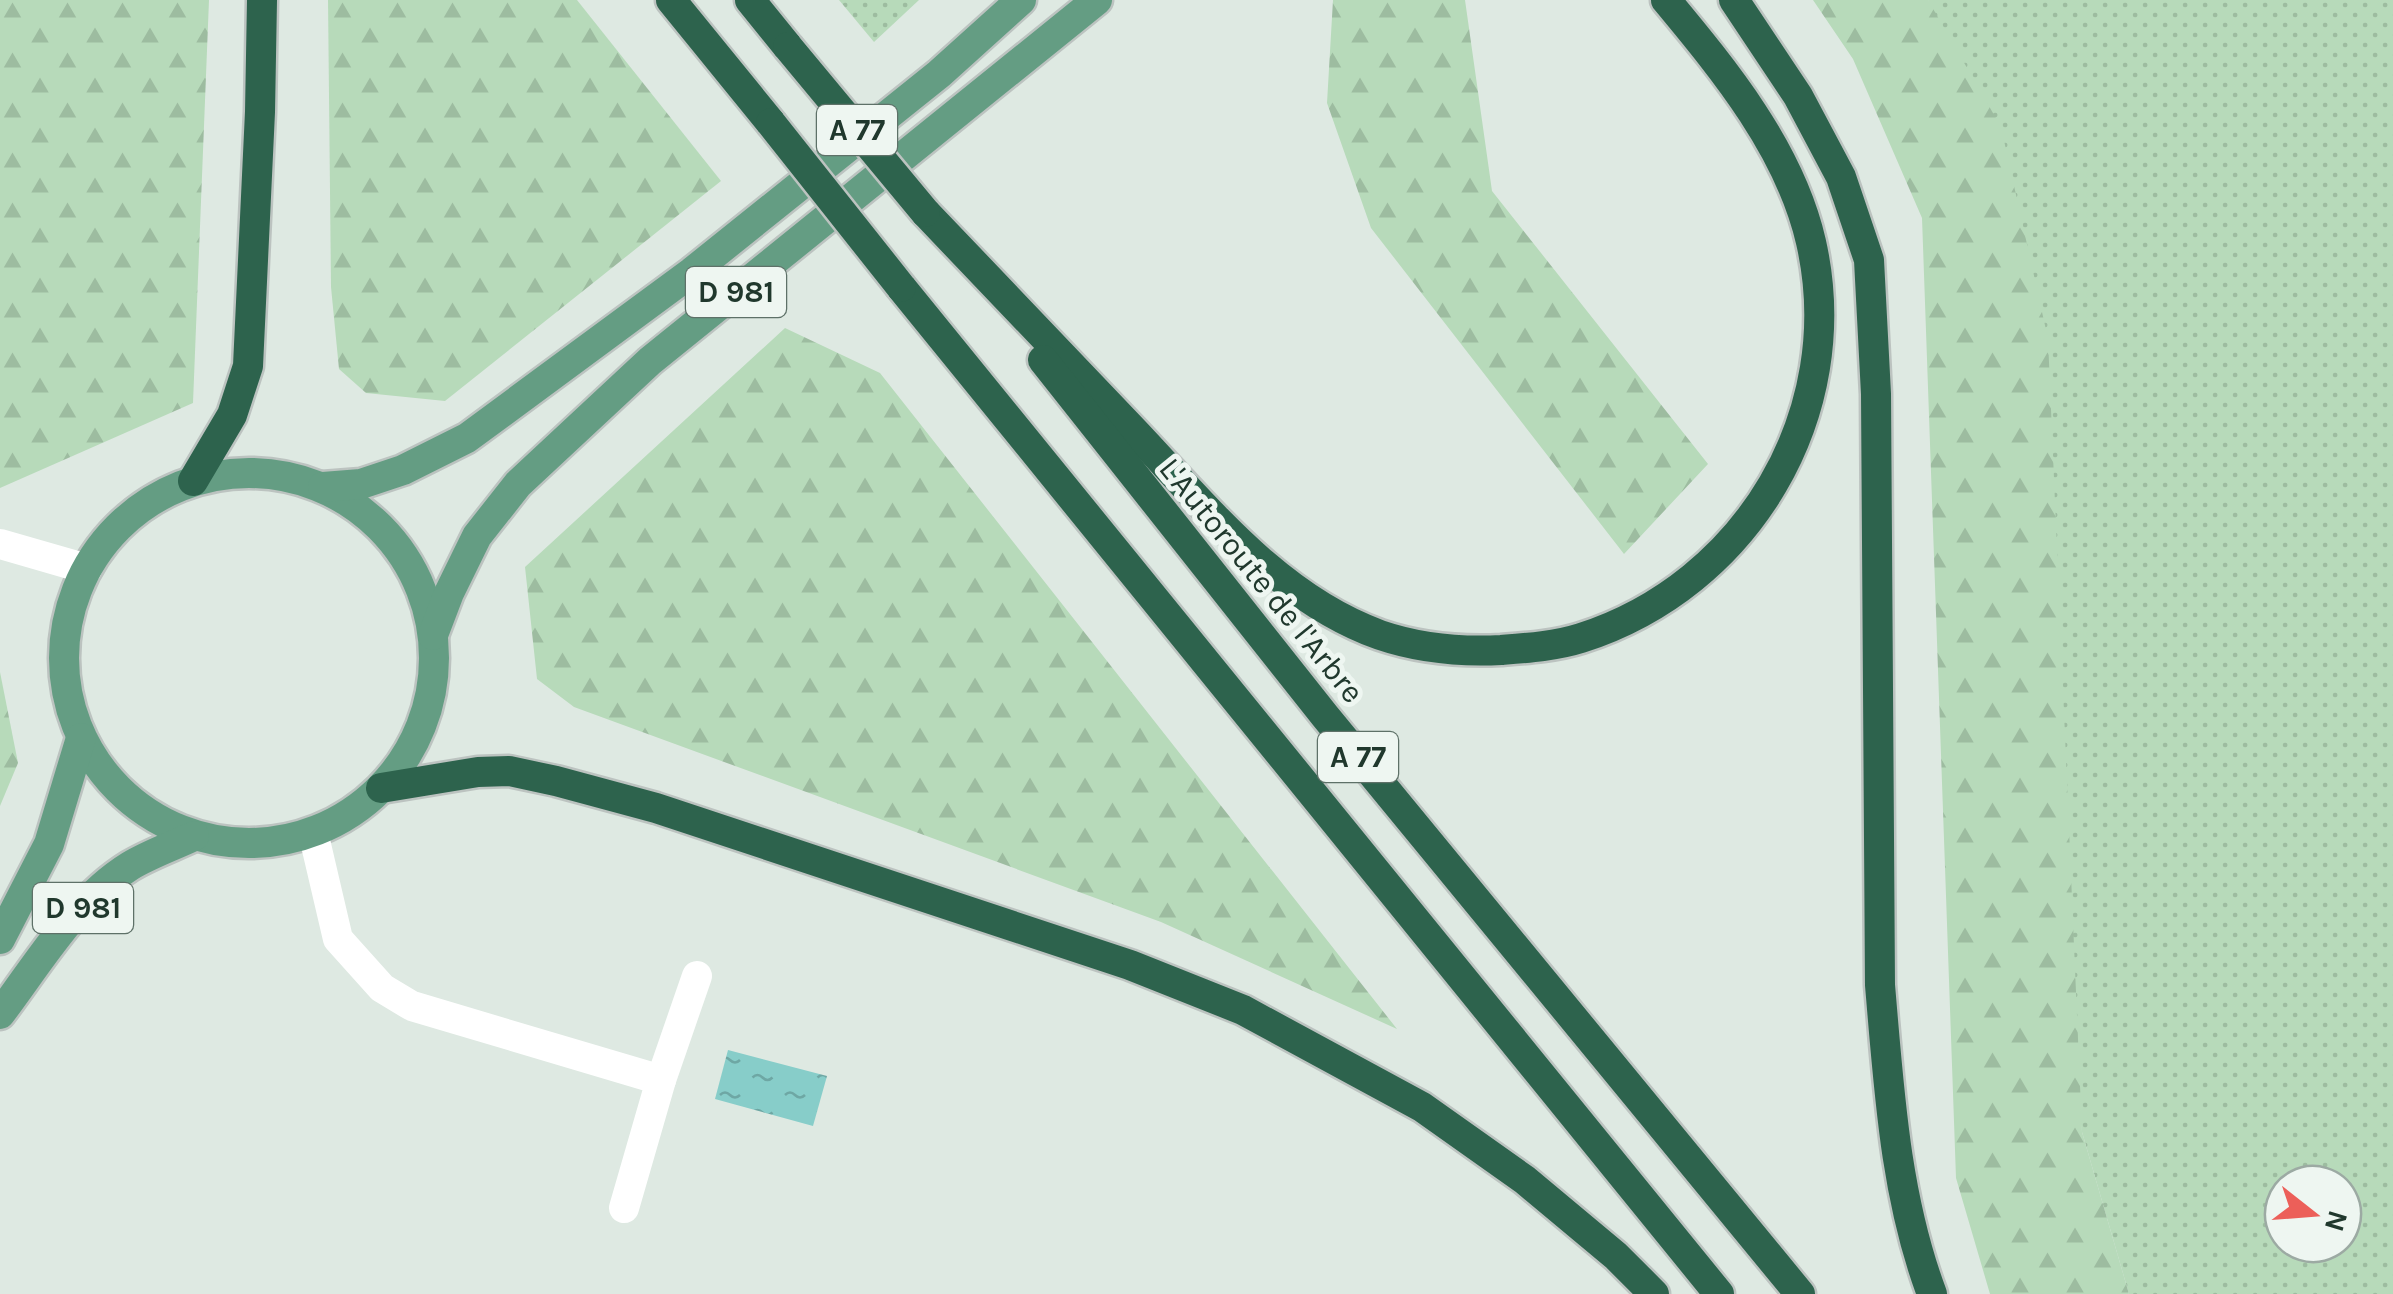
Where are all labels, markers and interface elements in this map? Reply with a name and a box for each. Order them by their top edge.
road number: A 77 [817,105,897,155]
road number: D 981 [686,267,786,317]
street label: L'Autoroute de l'Arbre [1151,450,1372,710]
road number: A 77 [1318,732,1398,782]
road number: D 981 [33,883,133,933]
north arrow [2263,1164,2363,1264]
text: N [2318,1207,2355,1236]

